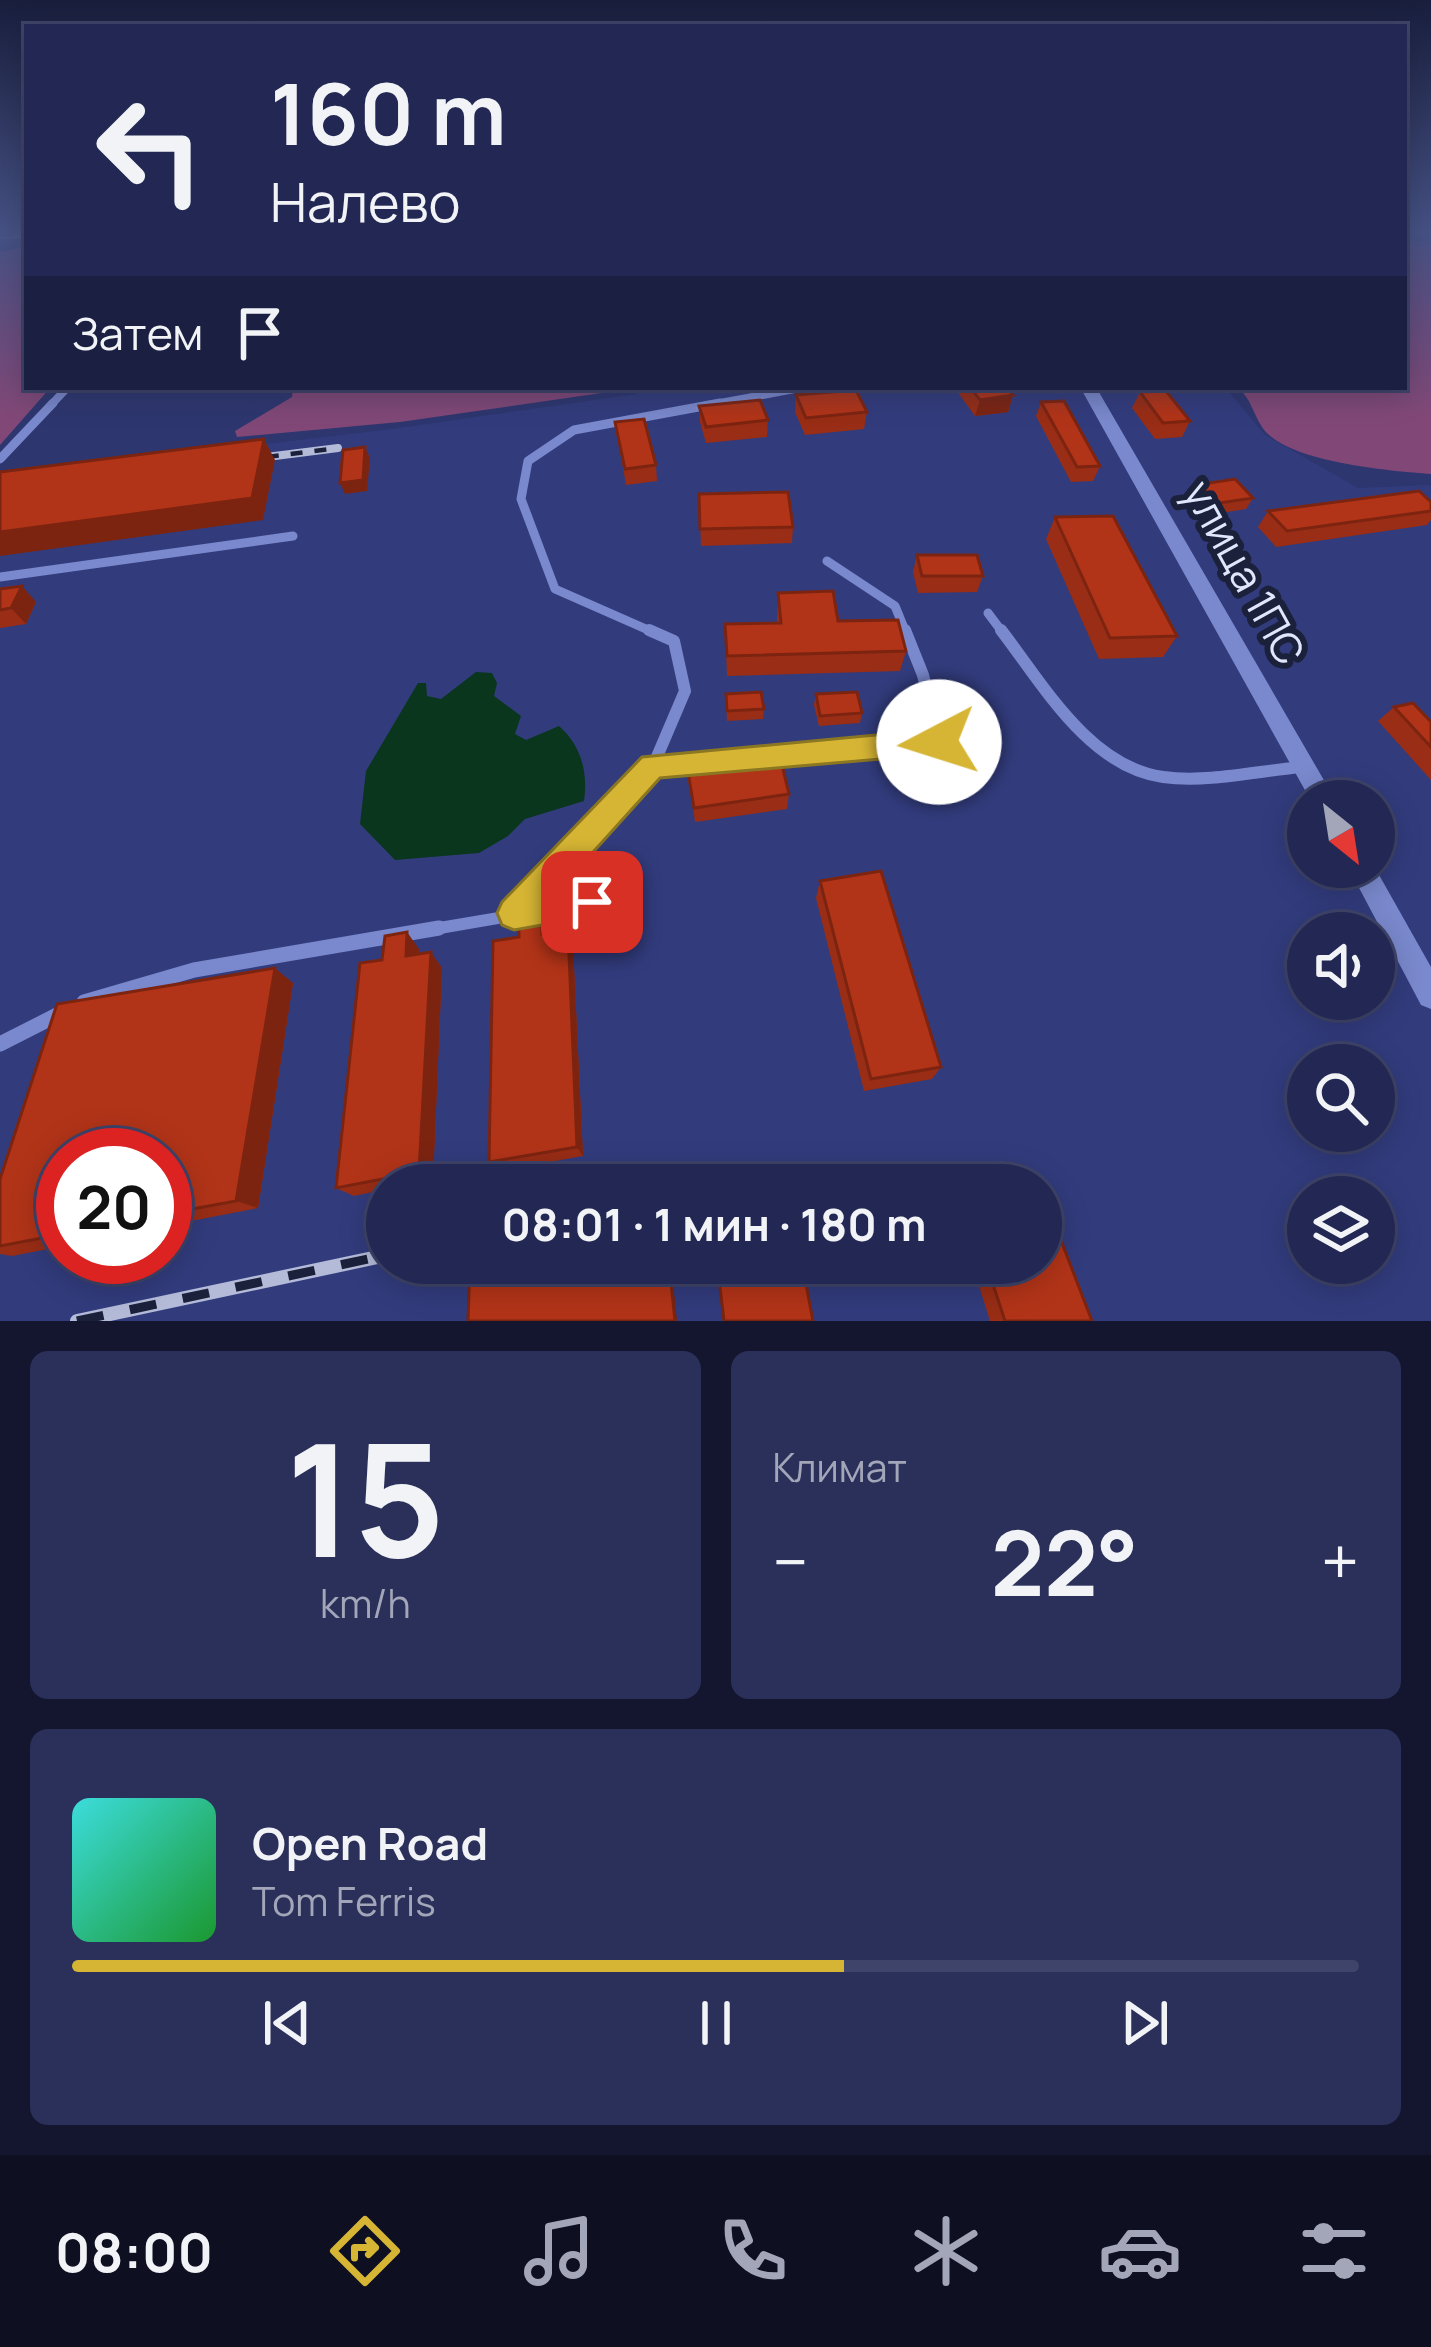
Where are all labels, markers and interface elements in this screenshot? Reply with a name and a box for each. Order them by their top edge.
text: 160 m [270,55,507,170]
icon: left [72,72,228,228]
text: Налево [270,164,460,238]
icon: arrive [227,300,293,366]
text: Затем [72,302,203,364]
street label: улица 1ПС [1171,469,1319,675]
position arrow [876,679,1002,805]
north arrow [1287,780,1395,888]
map controls [1287,780,1395,1284]
pin [541,851,643,953]
icon: arrive [559,869,625,935]
button: sound [1287,912,1395,1020]
button: search [1287,1044,1395,1152]
speed limit sign: 20 [36,1128,192,1284]
button: layers [1287,1176,1395,1284]
text: 08:01 · 1 мин · 180 m [502,1193,926,1255]
text: 15 [285,1391,445,1604]
text: Климат [773,1440,907,1494]
text: 22° [991,1500,1138,1623]
text: − [773,1516,808,1606]
text: + [1321,1516,1359,1606]
text: km/h [320,1576,411,1630]
text: Open Road [252,1812,488,1874]
text: Tom Ferris [252,1874,436,1928]
icon: previous [254,1990,320,2056]
icon: pause [683,1990,749,2056]
icon: next [1112,1990,1178,2056]
icon: directions [323,2209,407,2293]
icon: music [517,2209,601,2293]
icon: phone [711,2209,795,2293]
icon: climate [904,2209,988,2293]
icon: car [1098,2209,1182,2293]
icon: filters [1292,2209,1376,2293]
text: 08:00 [55,2214,213,2288]

